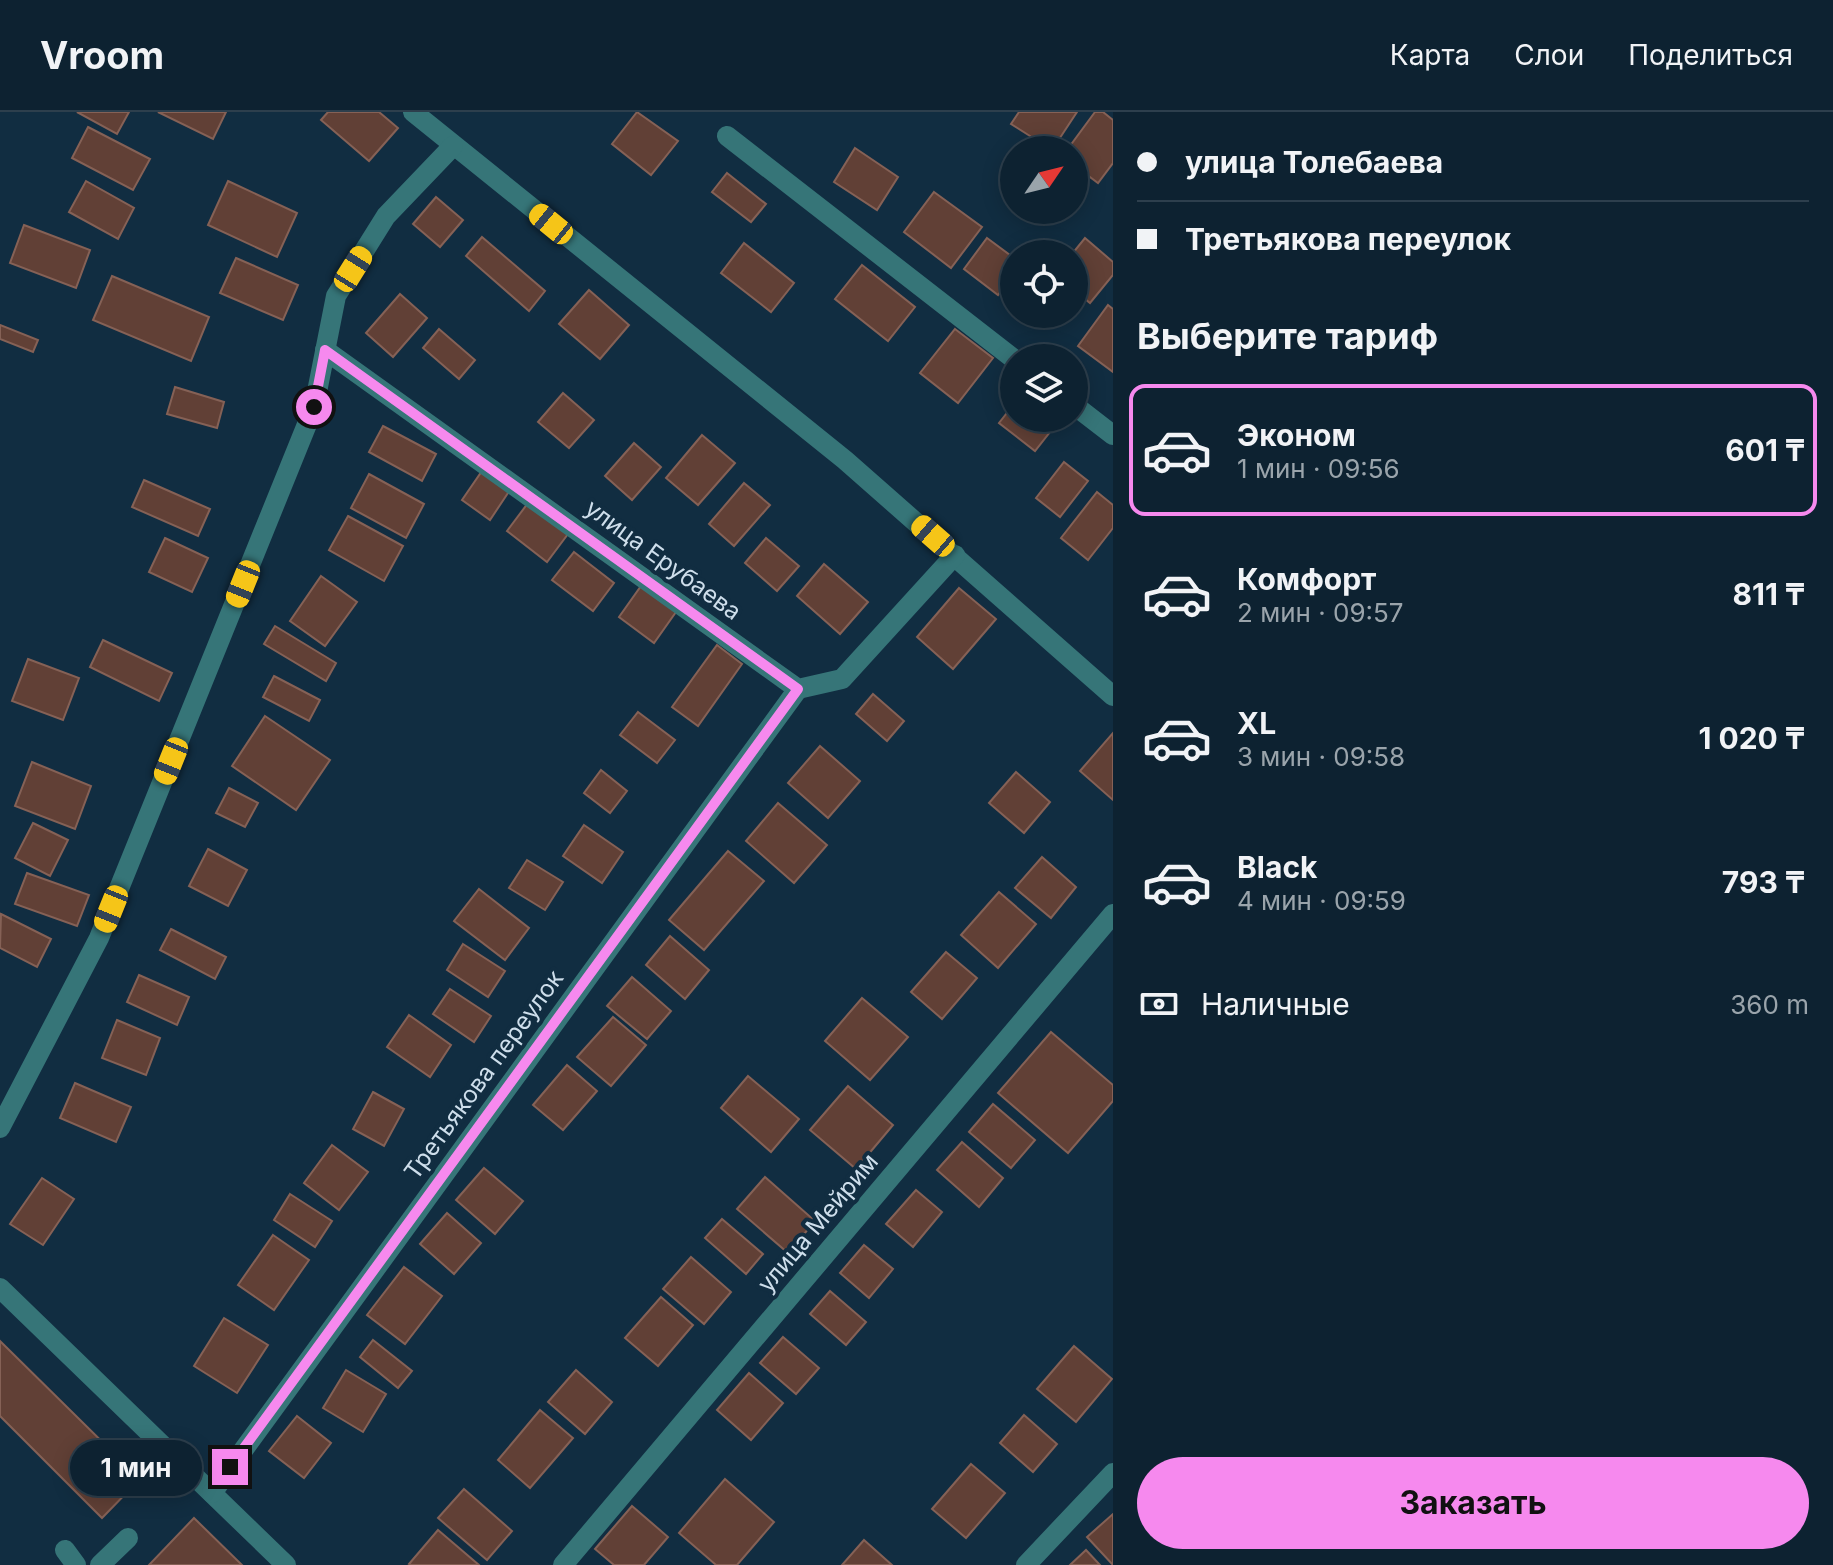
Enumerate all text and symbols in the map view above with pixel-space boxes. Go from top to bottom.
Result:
text: Vroom [40,32,164,78]
text: Карта [1390,38,1470,72]
text: Слои [1514,38,1584,72]
text: Поделиться [1628,38,1793,72]
north arrow [1000,136,1088,224]
map controls [1000,136,1088,432]
text: улица Толебаева [1185,144,1443,180]
car [525,200,577,248]
text: Третьякова переулок [1185,221,1511,257]
button: locate [1000,240,1088,328]
car [330,242,376,296]
text: Выберите тариф [1137,314,1438,358]
button: layers [1000,344,1088,432]
route start [296,389,332,425]
icon: car [1141,414,1213,486]
text: Эконом [1237,417,1356,453]
text: 601 ₸ [1725,432,1805,468]
text: 1 мин · 09:56 [1237,453,1400,484]
street label: улица Ерубаева [580,493,747,626]
car [907,511,959,561]
car [223,557,263,611]
icon: car [1141,558,1213,630]
text: Комфорт [1237,561,1376,597]
text: 811 ₸ [1732,576,1805,612]
text: 2 мин · 09:57 [1237,597,1404,628]
icon: car [1141,702,1213,774]
text: XL [1237,705,1276,741]
text: 1 020 ₸ [1698,720,1805,756]
car [151,734,191,788]
text: 3 мин · 09:58 [1237,741,1405,772]
icon: car [1141,846,1213,918]
text: Black [1237,849,1317,885]
text: 793 ₸ [1722,864,1805,900]
car [91,882,131,936]
text: 4 мин · 09:59 [1237,885,1406,916]
street label: Третьякова переулок [398,964,569,1185]
icon: cash [1137,982,1181,1026]
text: Наличные [1201,986,1350,1022]
text: 360 m [1730,989,1809,1020]
street label: улица Мейрим [751,1147,884,1298]
callout: 1 мин [70,1439,202,1495]
route end [212,1449,248,1485]
text: 1 мин [101,1452,171,1483]
button: Заказать [1137,1457,1809,1549]

